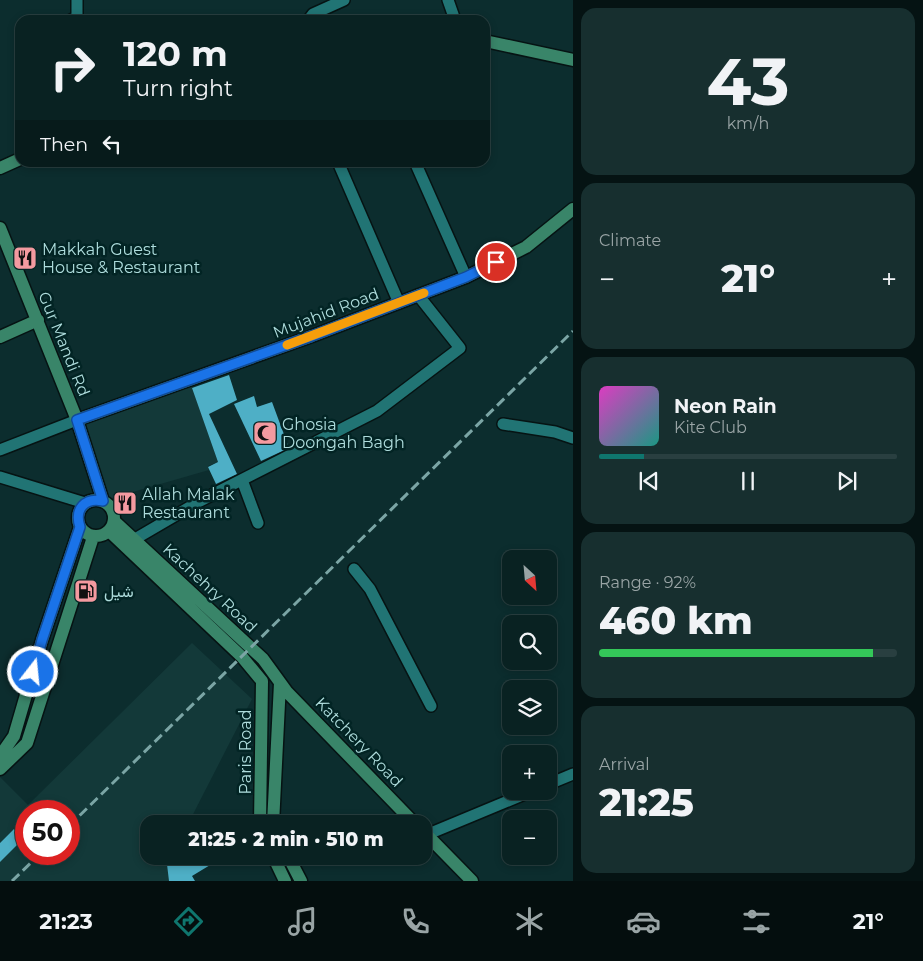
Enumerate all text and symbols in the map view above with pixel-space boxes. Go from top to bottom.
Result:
text: 120 m [123,32,228,75]
icon: right [40,35,105,100]
text: 43 [707,42,789,121]
text: Turn right [123,75,233,102]
text: km/h [727,114,769,133]
icon: left [98,130,126,158]
text: Then [40,133,88,156]
text: Climate [599,231,661,250]
place label: Makkah Guest House & Restaurant [42,240,201,277]
pin [475,241,517,283]
restaurant icon: Makkah Guest House & Restaurant [12,245,38,271]
icon: arrive [482,248,510,276]
text: 21° [721,255,775,302]
text: − [599,262,615,296]
text: + [881,262,897,296]
street label: Mujahid Road [270,284,382,342]
street label: Gur Mandi Rd [34,289,94,399]
text: Neon Rain [674,395,777,418]
place label: Ghosia Doongah Bagh [282,415,405,452]
text: Kite Club [674,418,747,437]
mosque icon: Ghosia Doongah Bagh [252,420,278,446]
icon: previous [635,467,663,495]
icon: pause [734,467,762,495]
icon: next [833,467,861,495]
place label: Allah Malak Restaurant [142,485,235,522]
restaurant icon: Allah Malak Restaurant [112,490,138,516]
street label: Kachehry Road [159,540,261,636]
north arrow [502,550,558,605]
map controls [502,550,557,865]
text: Range · 92% [599,573,696,592]
fuel station icon: شیل [73,578,99,604]
place label: شیل [104,582,134,602]
text: 460 km [599,597,753,644]
button: search [502,615,557,670]
position arrow [6,645,58,697]
button: layers [502,680,557,735]
street label: Katchery Road [311,693,407,791]
street label: Paris Road [236,709,255,795]
button: + [502,745,557,800]
text: Arrival [599,755,649,774]
text: 21:25 [599,779,694,826]
speed limit sign: 50 [15,800,80,865]
button: − [502,810,557,865]
text: 21:25 · 2 min · 510 m [188,828,384,851]
icon: directions [171,904,206,939]
icon: music [285,904,320,939]
icon: phone [398,904,433,939]
icon: climate [512,904,547,939]
icon: car [626,904,661,939]
icon: filters [739,904,774,939]
text: 21:23 [39,908,93,935]
text: 21° [853,908,884,935]

